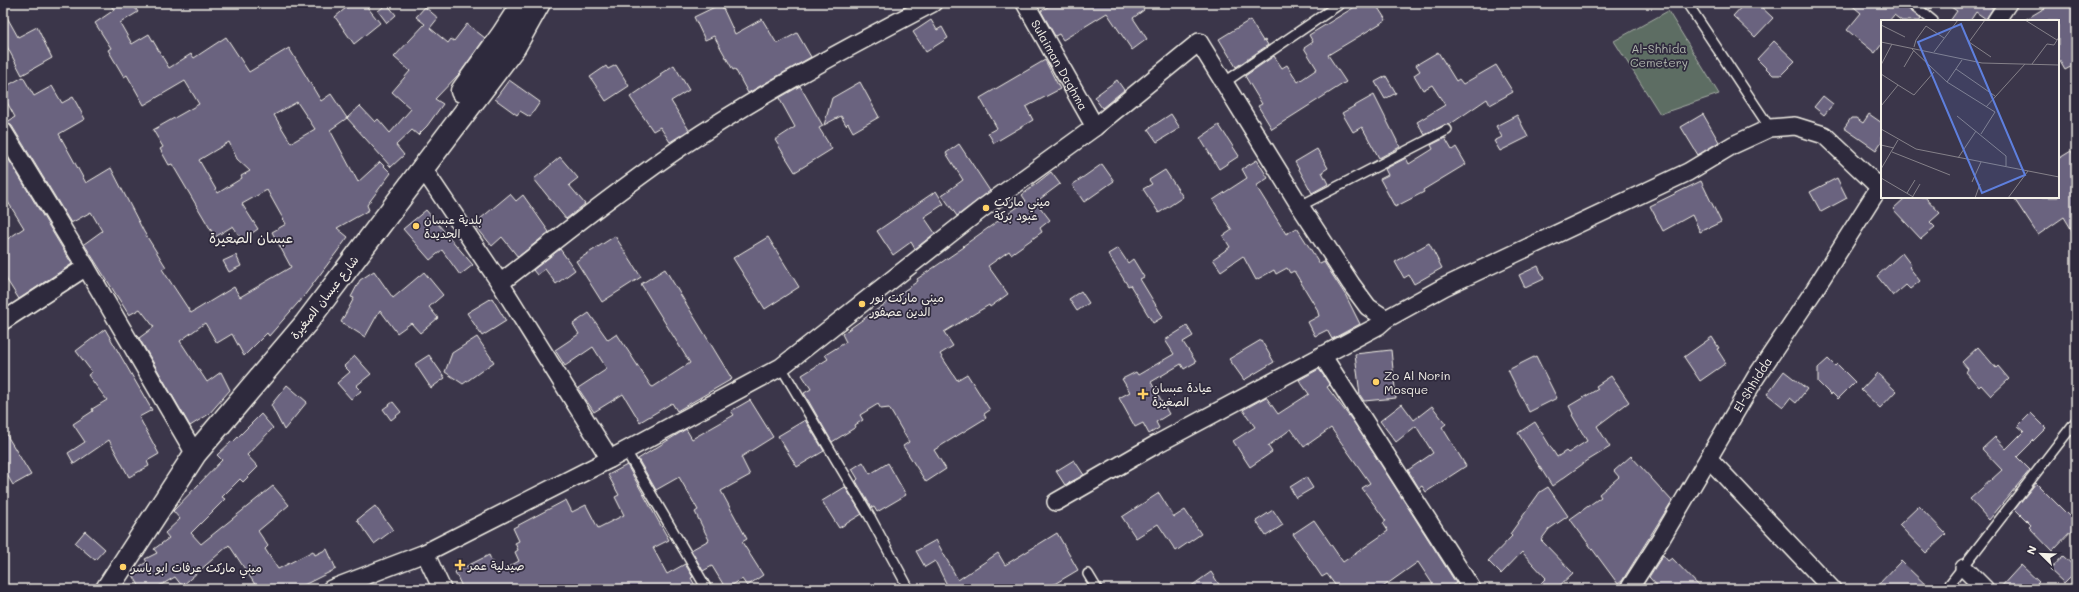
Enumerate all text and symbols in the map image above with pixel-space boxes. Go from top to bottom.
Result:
street label: Sulaiman Daghma [1028,17,1092,113]
inset map [1881,20,2059,198]
park label: Al-Shhida Cemetery [1630,40,1688,70]
place label: ميني ماركت عبود بركة [994,193,1050,224]
marker: ميني ماركت عبود بركة [981,203,991,213]
place label: بلدية عبسان الجديدة [424,211,482,242]
marker: بلدية عبسان الجديدة [411,221,421,231]
district label: عبسان الصغيرة [209,228,293,247]
street label: شارع عبسان الصغيرة [286,252,363,343]
place label: ميني ماركت نور الدين عصفور [869,289,944,319]
marker: ميني ماركت نور الدين عصفور [857,299,867,309]
street label: El-Shhidda [1729,354,1775,415]
place label: Zo Al Norin Mosque [1384,367,1451,397]
marker: Zo Al Norin Mosque [1371,377,1381,387]
place label: عيادة عبسان الصغيرة [1152,379,1212,409]
marker: عيادة عبسان الصغيرة [1137,388,1149,400]
north arrow [2021,534,2061,574]
text: N [2023,543,2040,557]
place label: صيدلية عمر [467,557,524,573]
place label: ميني ماركت عرفات ابو ياسر [130,559,262,579]
marker: صيدلية عمر [455,560,465,570]
marker: ميني ماركت عرفات ابو ياسر [118,562,128,572]

